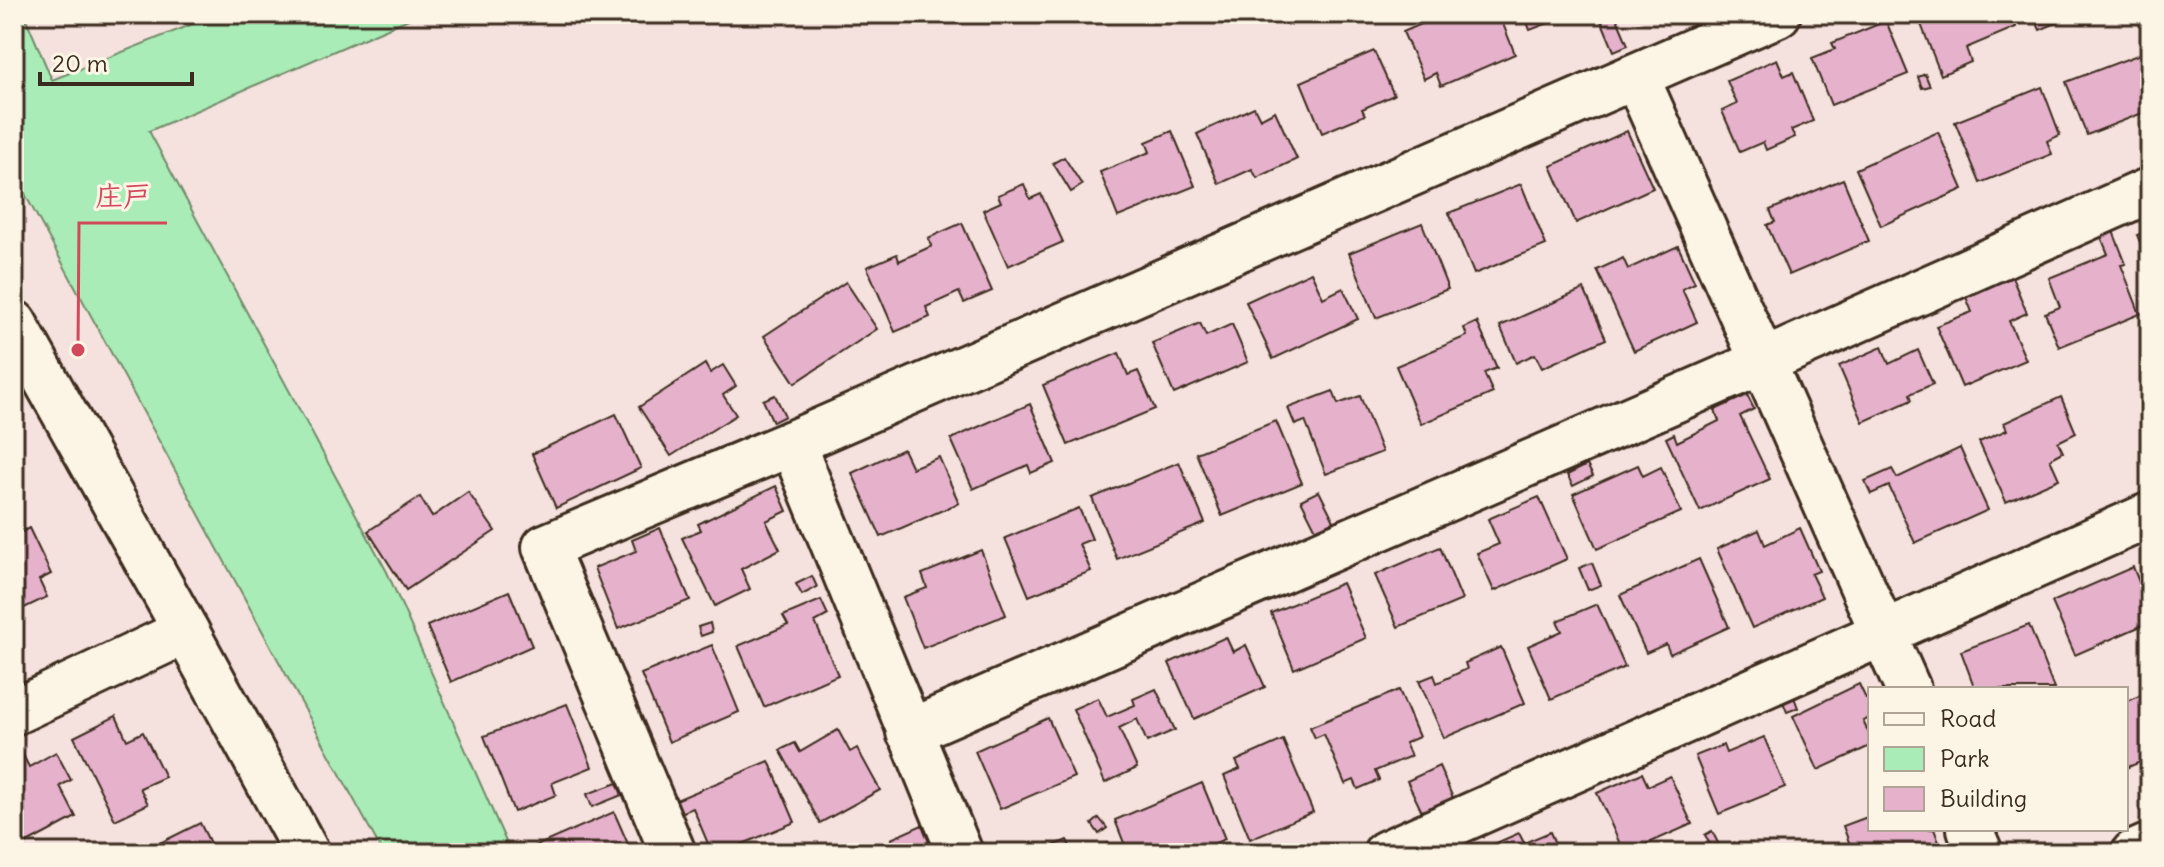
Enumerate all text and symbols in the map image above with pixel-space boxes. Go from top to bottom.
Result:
scale bar [40,36,192,86]
text: 20 m [52,48,108,78]
callout: 庄戸 [79,171,167,223]
text: 庄戸 [95,178,151,214]
legend [1868,687,2128,831]
text: Road [1940,703,1996,733]
text: Park [1940,743,1990,773]
text: Building [1940,783,2027,813]

